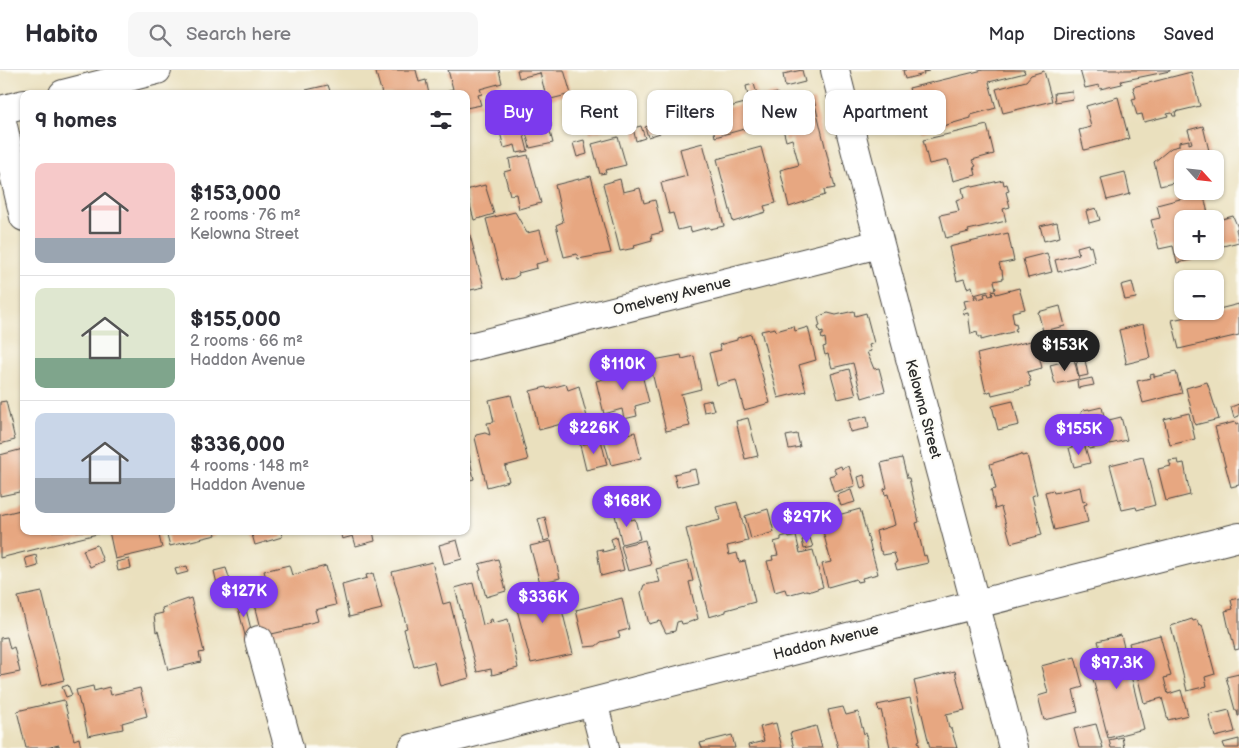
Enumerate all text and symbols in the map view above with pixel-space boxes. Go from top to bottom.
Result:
search box [128,12,478,57]
text: Habito [25,20,98,49]
icon: search [146,21,174,49]
text: Search here [186,23,291,46]
text: Map [989,24,1025,45]
text: Directions [1053,24,1135,45]
text: Saved [1163,24,1214,45]
chip: Buy [485,90,552,135]
chip: Rent [562,90,637,135]
chip: Filters [647,90,733,135]
chip: New [743,90,815,135]
chip: Apartment [825,90,946,135]
icon: filters [427,106,455,134]
text: 9 homes [35,108,117,133]
north arrow [1174,150,1224,200]
map controls [1174,150,1224,320]
text: $153,000 [190,181,281,206]
icon: home [75,183,135,243]
text: 2 rooms · 76 m² [190,206,301,225]
button: + [1174,210,1224,260]
text: Kelowna Street [190,225,299,244]
button: − [1174,270,1224,320]
street label: Omelveny Avenue [611,272,733,320]
text: $155,000 [190,307,281,332]
icon: home [75,308,135,368]
pin: $153K [1030,330,1100,372]
text: 2 rooms · 66 m² [190,332,303,351]
text: $153K [1042,336,1088,355]
pin: $110K [588,348,658,391]
text: Haddon Avenue [190,351,305,370]
text: $110K [601,355,645,374]
street label: Kelowna Street [901,357,945,461]
pin: $226K [559,412,629,455]
pin: $155K [1044,414,1114,456]
text: $226K [569,419,619,438]
text: $155K [1056,420,1102,439]
text: $336,000 [190,432,285,457]
icon: home [75,433,135,493]
text: 4 rooms · 148 m² [190,457,309,476]
text: Haddon Avenue [190,476,305,495]
pin: $168K [592,486,662,528]
text: $168K [603,492,651,511]
pin: $297K [772,502,842,544]
text: $297K [782,508,832,527]
pin: $127K [209,576,279,618]
text: $127K [221,582,267,601]
pin: $336K [508,582,578,624]
text: $336K [518,588,568,607]
street label: Haddon Avenue [771,620,881,664]
pin: $97.3K [1076,648,1158,690]
text: $97.3K [1091,654,1143,673]

